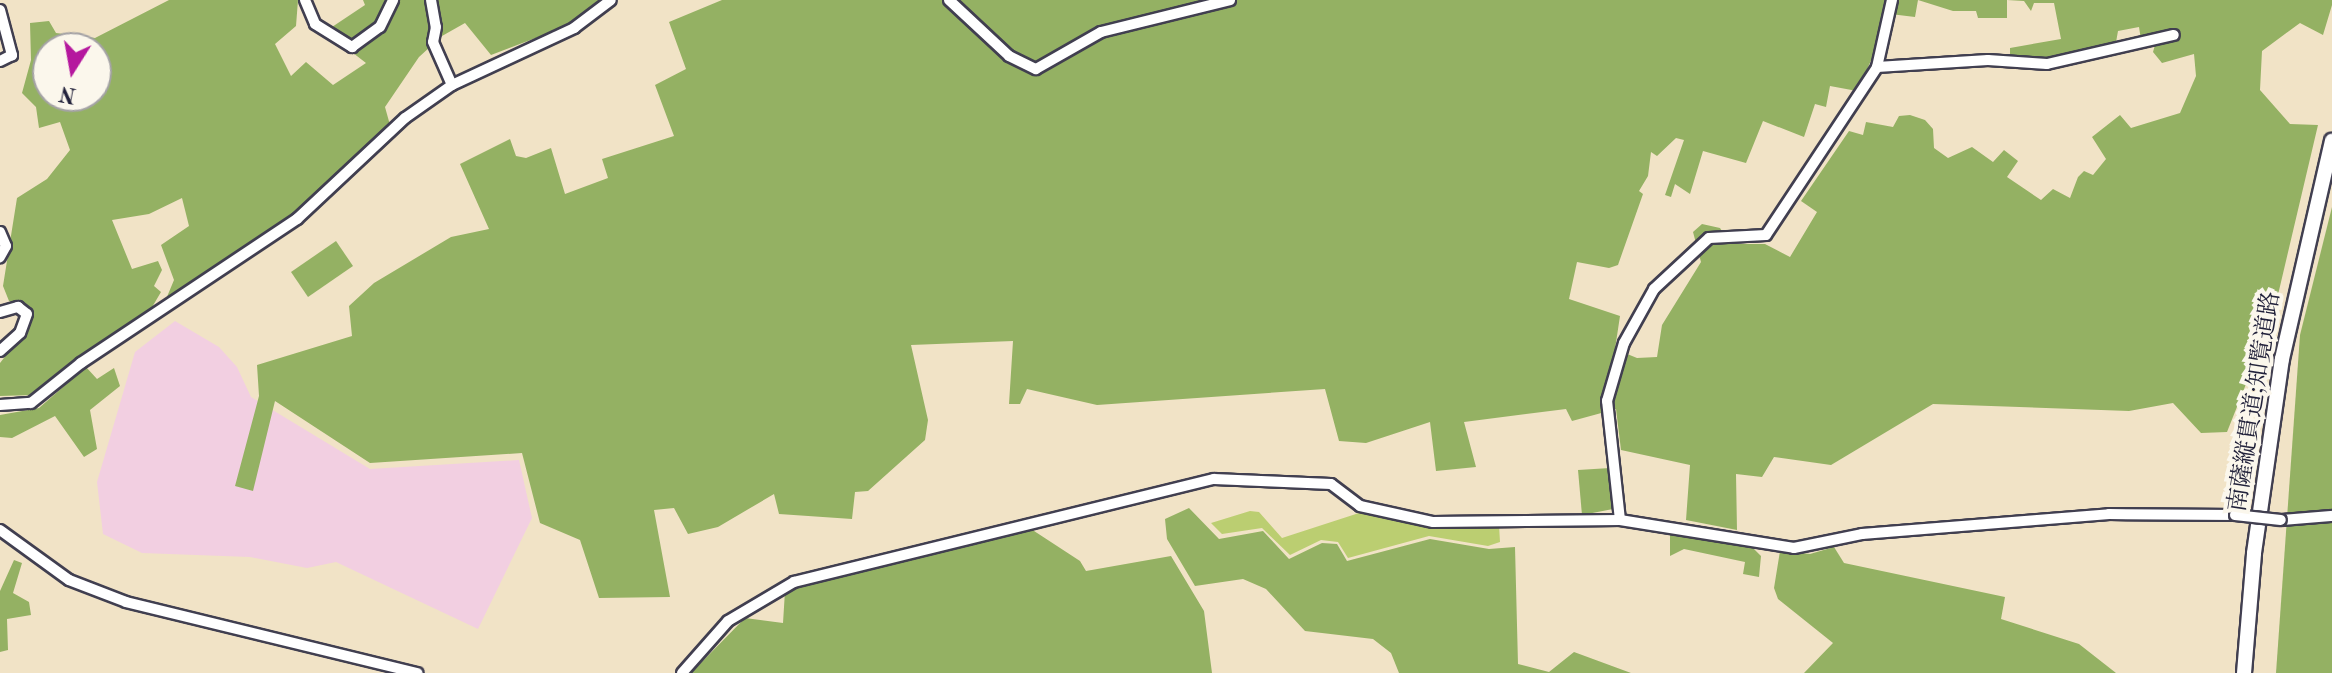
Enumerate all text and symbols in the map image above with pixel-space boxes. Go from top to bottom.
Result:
north arrow [32,32,112,112]
text: N [57,81,78,106]
street label: 南薩縦貫道;知覧道路 [2224,290,2288,514]

